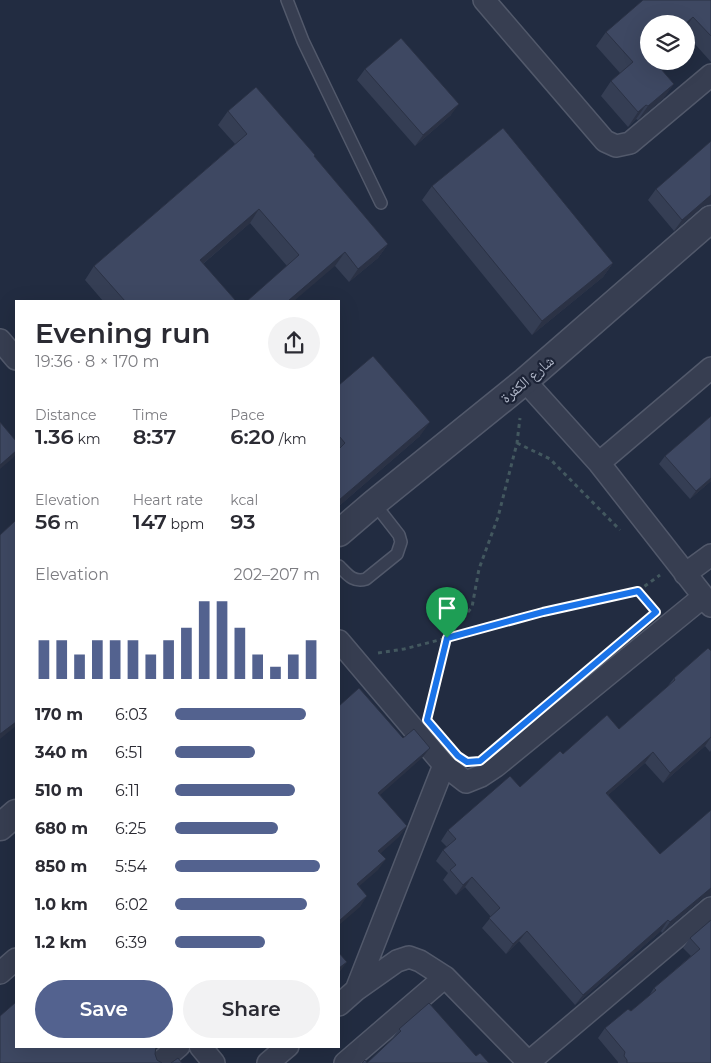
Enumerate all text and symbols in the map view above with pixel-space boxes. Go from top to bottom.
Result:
map controls [640,15,695,70]
button: layers [640,15,695,70]
text: Evening run [35,316,210,350]
button: share [268,317,320,369]
street label: شارع الكفرة [496,351,558,408]
text: 19:36 · 8 × 170 m [35,352,160,371]
text: Distance [35,406,97,424]
text: Time [133,406,168,424]
text: Pace [230,406,265,424]
text: 1.36 [35,424,74,449]
text: 8:37 [133,424,176,449]
text: 6:20 [230,424,275,449]
text: km [74,430,101,448]
text: /km [275,430,307,448]
text: Elevation [35,491,100,509]
text: Heart rate [133,491,203,509]
text: kcal [230,491,258,509]
text: 56 [35,509,60,534]
text: 147 [133,509,167,534]
text: 93 [230,509,256,534]
text: m [60,515,79,533]
text: bpm [167,515,204,533]
text: Elevation [35,565,109,584]
text: 202–207 m [233,565,320,584]
pin [426,587,468,638]
icon: arrive [433,594,461,622]
text: 170 m [35,705,83,724]
text: 6:03 [115,705,148,724]
text: 340 m [35,743,88,762]
text: 6:51 [115,743,143,762]
text: 510 m [35,781,83,800]
text: 6:11 [115,781,140,800]
text: 680 m [35,819,88,838]
text: 6:25 [115,819,146,838]
text: 850 m [35,857,87,876]
text: 5:54 [115,857,147,876]
text: 1.0 km [35,895,88,914]
text: 6:02 [115,895,148,914]
text: 1.2 km [35,933,87,952]
text: 6:39 [115,933,147,952]
button: Save [35,980,173,1038]
button: Share [183,980,320,1038]

